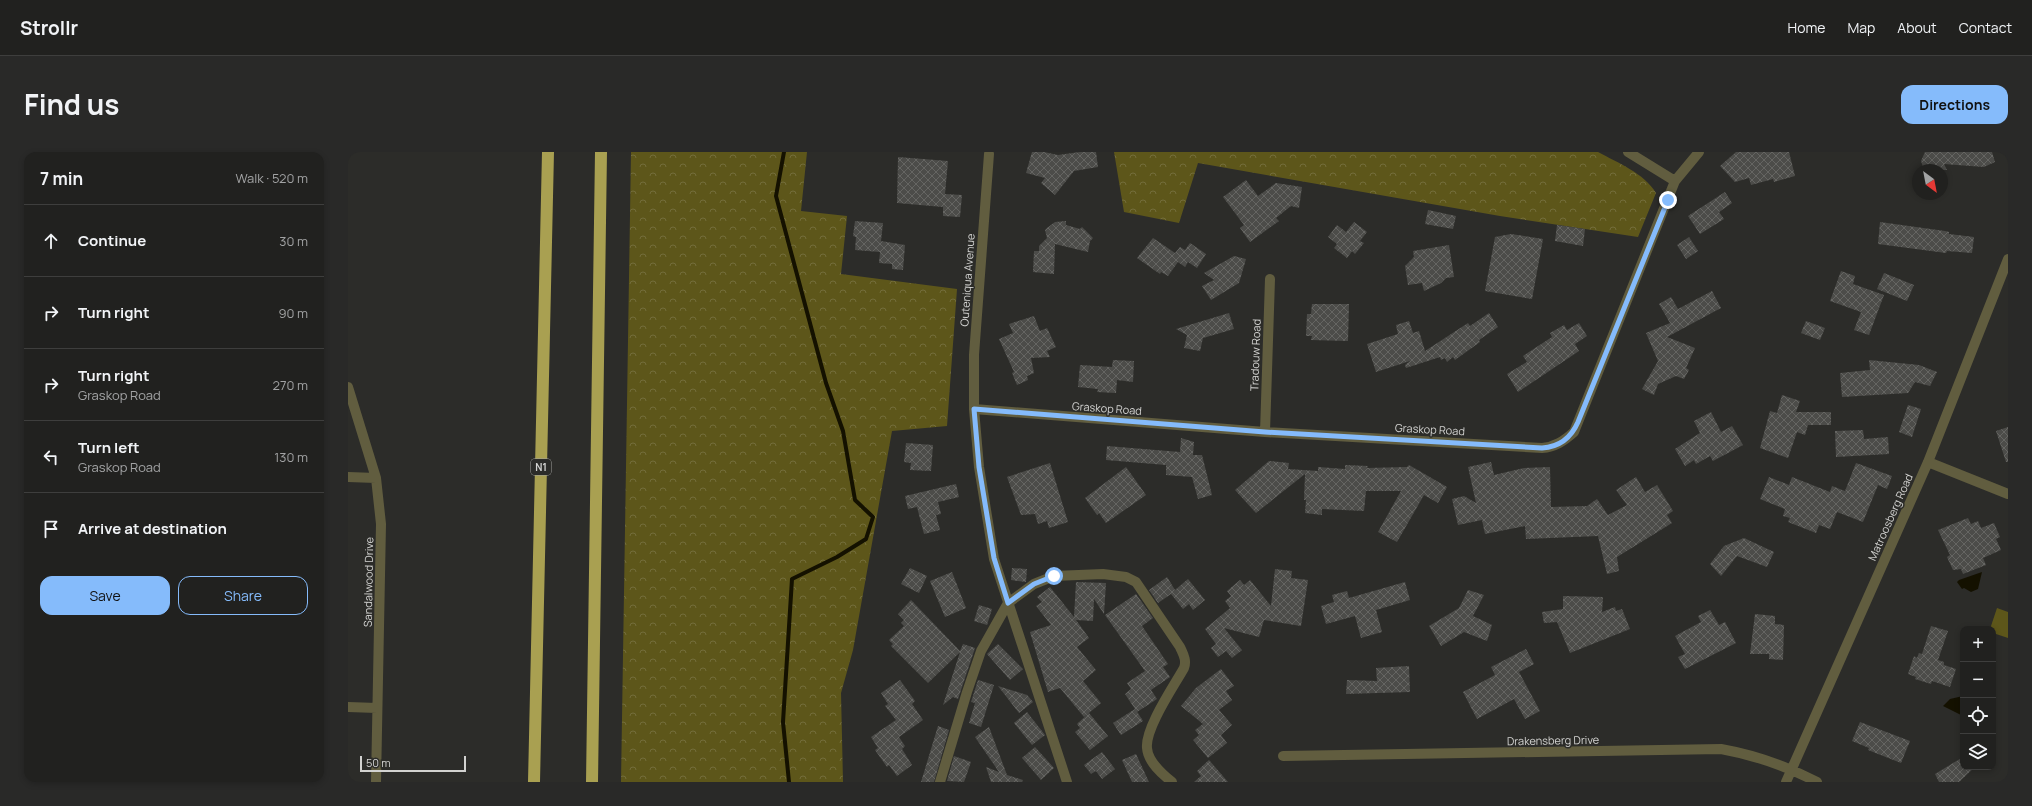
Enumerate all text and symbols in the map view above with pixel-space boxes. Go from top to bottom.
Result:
text: Strollr [20,15,78,41]
text: Home [1788,18,1825,37]
text: Map [1847,18,1875,37]
text: About [1897,18,1937,37]
text: Contact [1959,18,2012,37]
text: Find us [24,85,119,123]
button: Directions [1901,85,2008,124]
north arrow [1912,164,1948,200]
text: 7 min [40,167,83,190]
text: Walk · 520 m [235,169,308,187]
route end [1659,191,1677,209]
icon: ahead [40,230,62,252]
text: Continue [78,230,146,251]
text: 30 m [279,232,308,250]
street label: Outeniqua Avenue [956,232,978,327]
icon: right [40,302,62,324]
text: Turn right [78,302,149,323]
text: 90 m [278,304,308,322]
street label: Tradouw Road [1246,319,1264,391]
text: Turn right [78,365,149,386]
icon: right [40,374,62,396]
text: 270 m [273,376,308,394]
text: Graskop Road [78,386,161,404]
street label: Graskop Road [1072,398,1142,418]
street label: Graskop Road [1395,420,1465,438]
text: Turn left [78,437,140,458]
icon: left [40,446,62,468]
text: 130 m [274,448,308,466]
text: Graskop Road [78,458,161,476]
road number: N1 [531,459,551,475]
street label: Matroosberg Road [1864,471,1916,563]
icon: arrive [40,518,62,540]
text: Arrive at destination [78,518,227,539]
street label: Sandalwood Drive [360,536,376,627]
route start [1045,567,1063,585]
button: Save [40,576,170,615]
button: Share [178,576,308,615]
map controls [1960,626,1996,770]
button: + [1960,626,1996,662]
button: − [1960,662,1996,698]
button: locate [1960,698,1996,734]
street label: Drakensberg Drive [1507,732,1600,748]
button: layers [1960,734,1996,770]
scale bar [360,754,466,773]
text: 50 m [366,755,391,770]

